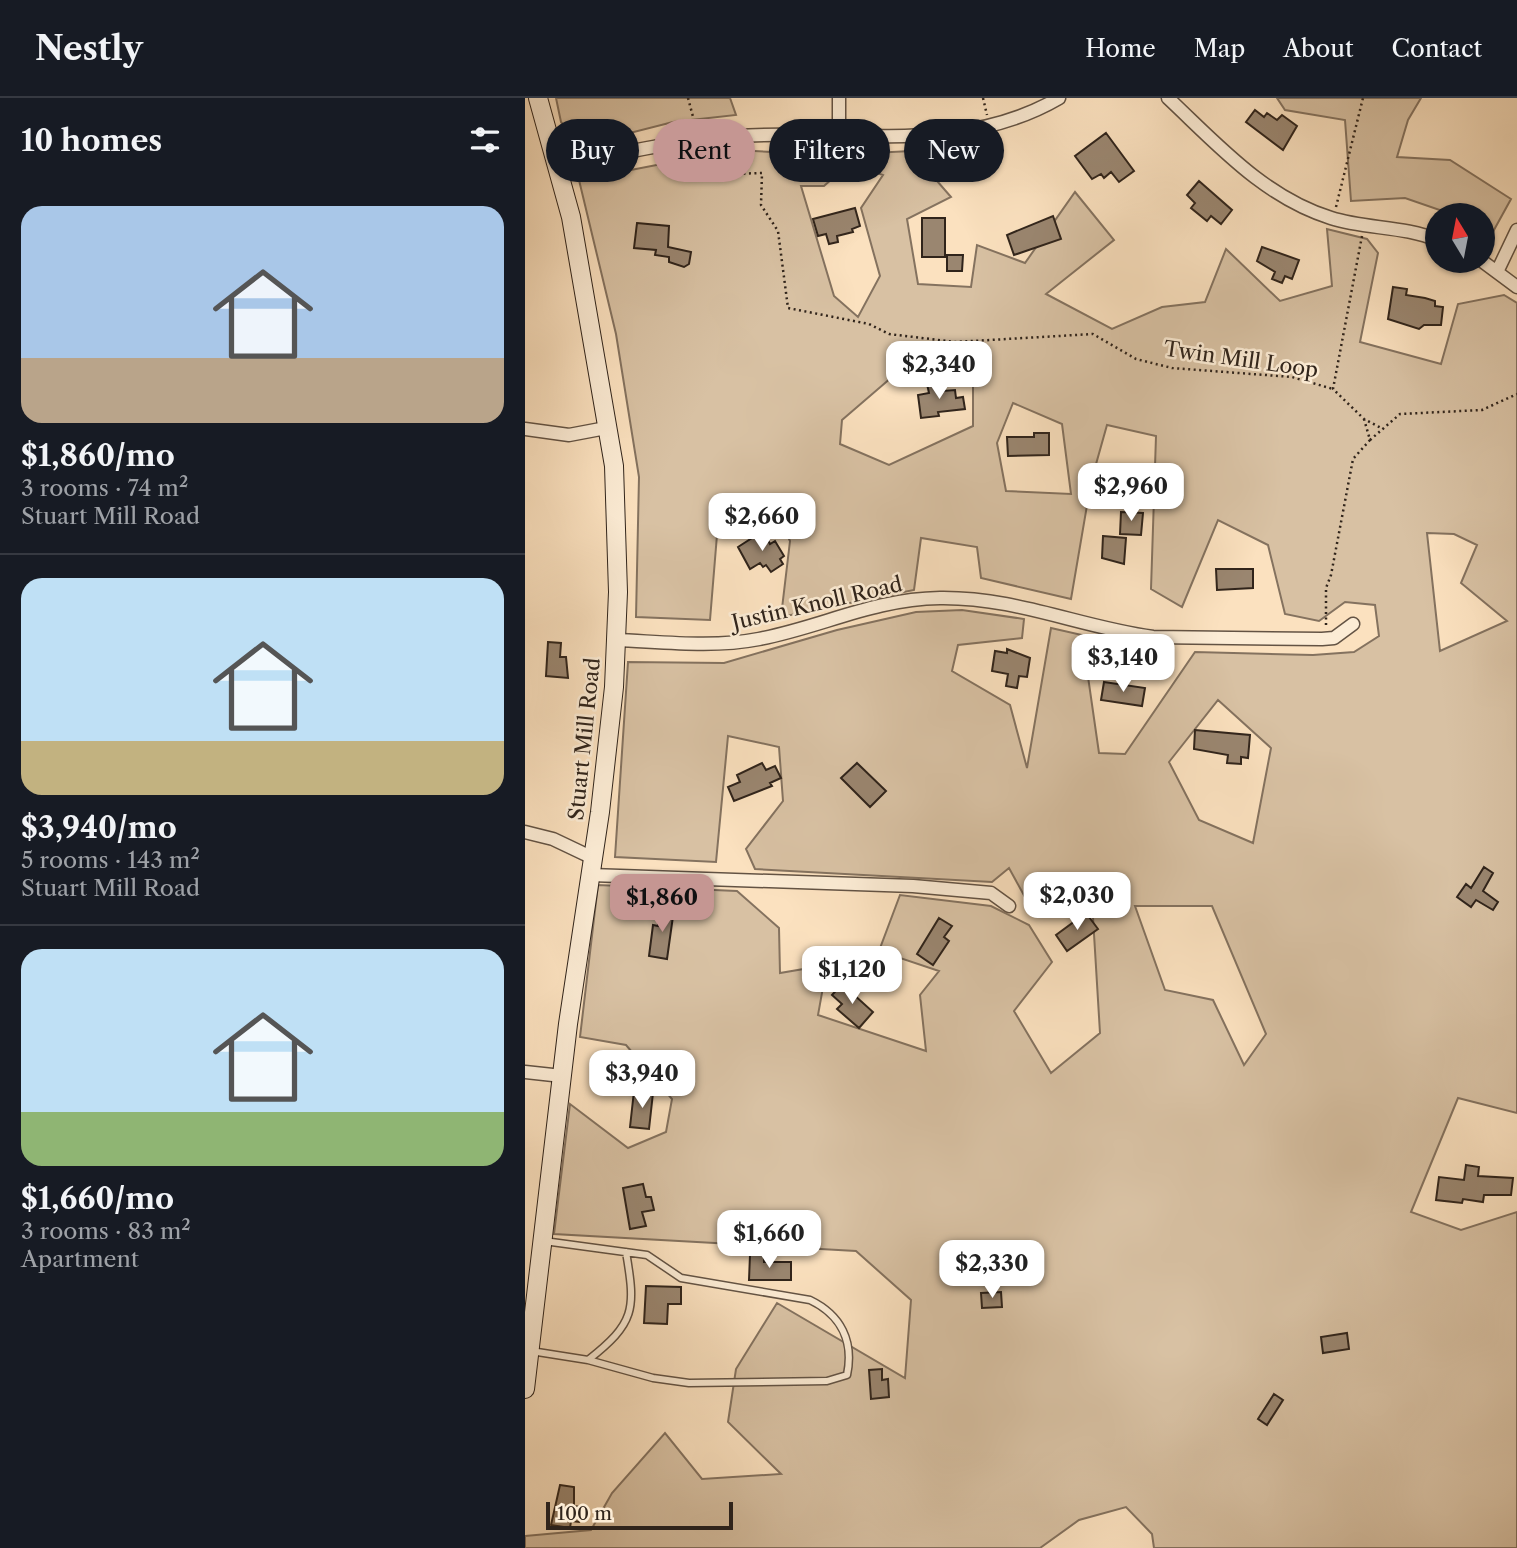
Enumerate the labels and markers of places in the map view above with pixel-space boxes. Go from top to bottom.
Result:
pin: $2,340 [882,342,996,401]
pin: $2,960 [1074,464,1188,523]
pin: $2,660 [705,494,819,553]
pin: $3,140 [1066,634,1180,694]
pin: $2,030 [1020,872,1134,932]
pin: $1,860 [605,874,719,934]
pin: $1,120 [795,946,909,1006]
pin: $3,940 [585,1051,699,1110]
pin: $1,660 [712,1210,826,1270]
pin: $2,330 [935,1240,1049,1300]

